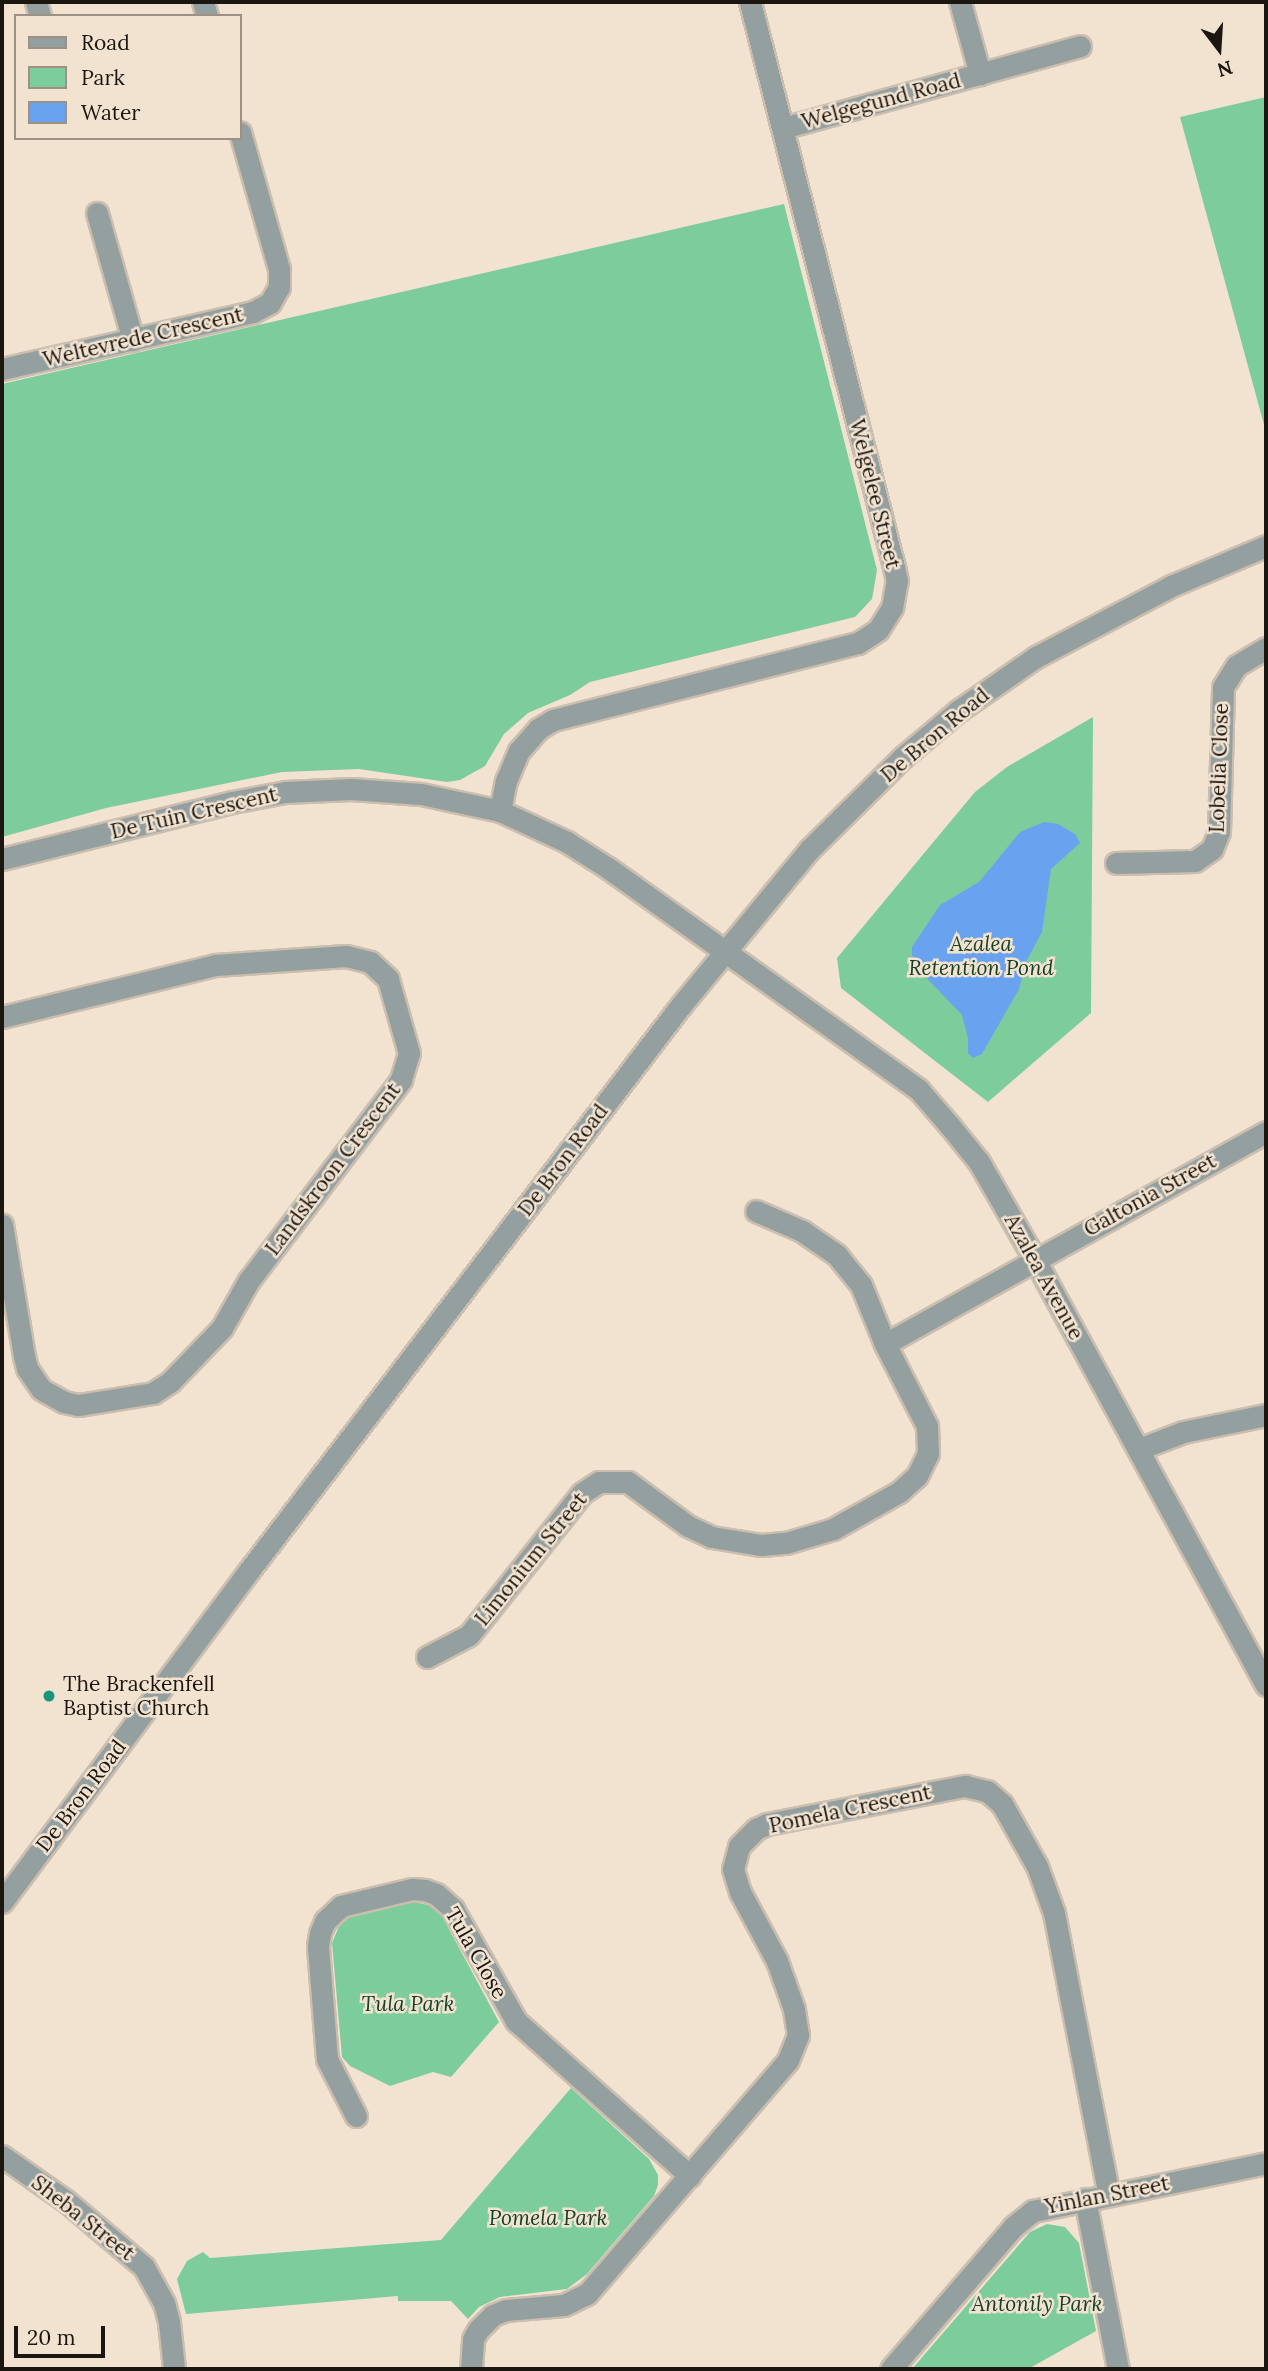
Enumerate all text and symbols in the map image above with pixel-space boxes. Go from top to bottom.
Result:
legend [14,14,242,140]
north arrow [1184,14,1254,84]
text: Road [81,29,130,56]
text: N [1215,55,1236,83]
text: Park [81,64,125,91]
street label: Welgegund Road [799,68,963,134]
text: Water [81,99,140,126]
street label: Weltevrede Crescent [40,302,246,372]
street label: Welgelee Street [844,416,906,572]
street label: De Bron Road [876,682,994,788]
street label: Lobelia Close [1204,703,1234,833]
street label: De Tuin Crescent [108,782,280,844]
park label: Azalea Retention Pond [908,931,1054,981]
street label: Landskroon Crescent [260,1078,406,1260]
street label: De Bron Road [513,1099,613,1221]
street label: Galtonia Street [1079,1148,1221,1242]
street label: Azalea Avenue [999,1210,1089,1344]
street label: Limonium Street [470,1487,592,1631]
place label: The Brackenfell Baptist Church [63,1671,215,1721]
marker: The Brackenfell Baptist Church [41,1688,57,1704]
street label: De Bron Road [31,1735,131,1857]
street label: Pomela Crescent [767,1780,933,1838]
street label: Tula Close [440,1903,512,2003]
park label: Tula Park [362,1991,454,2017]
street label: Sheba Street [26,2170,140,2266]
street label: Yinlan Street [1043,2171,1171,2219]
park label: Pomela Park [489,2205,607,2231]
park label: Antonily Park [972,2291,1102,2317]
scale bar [18,2312,108,2356]
text: 20 m [27,2324,76,2351]

